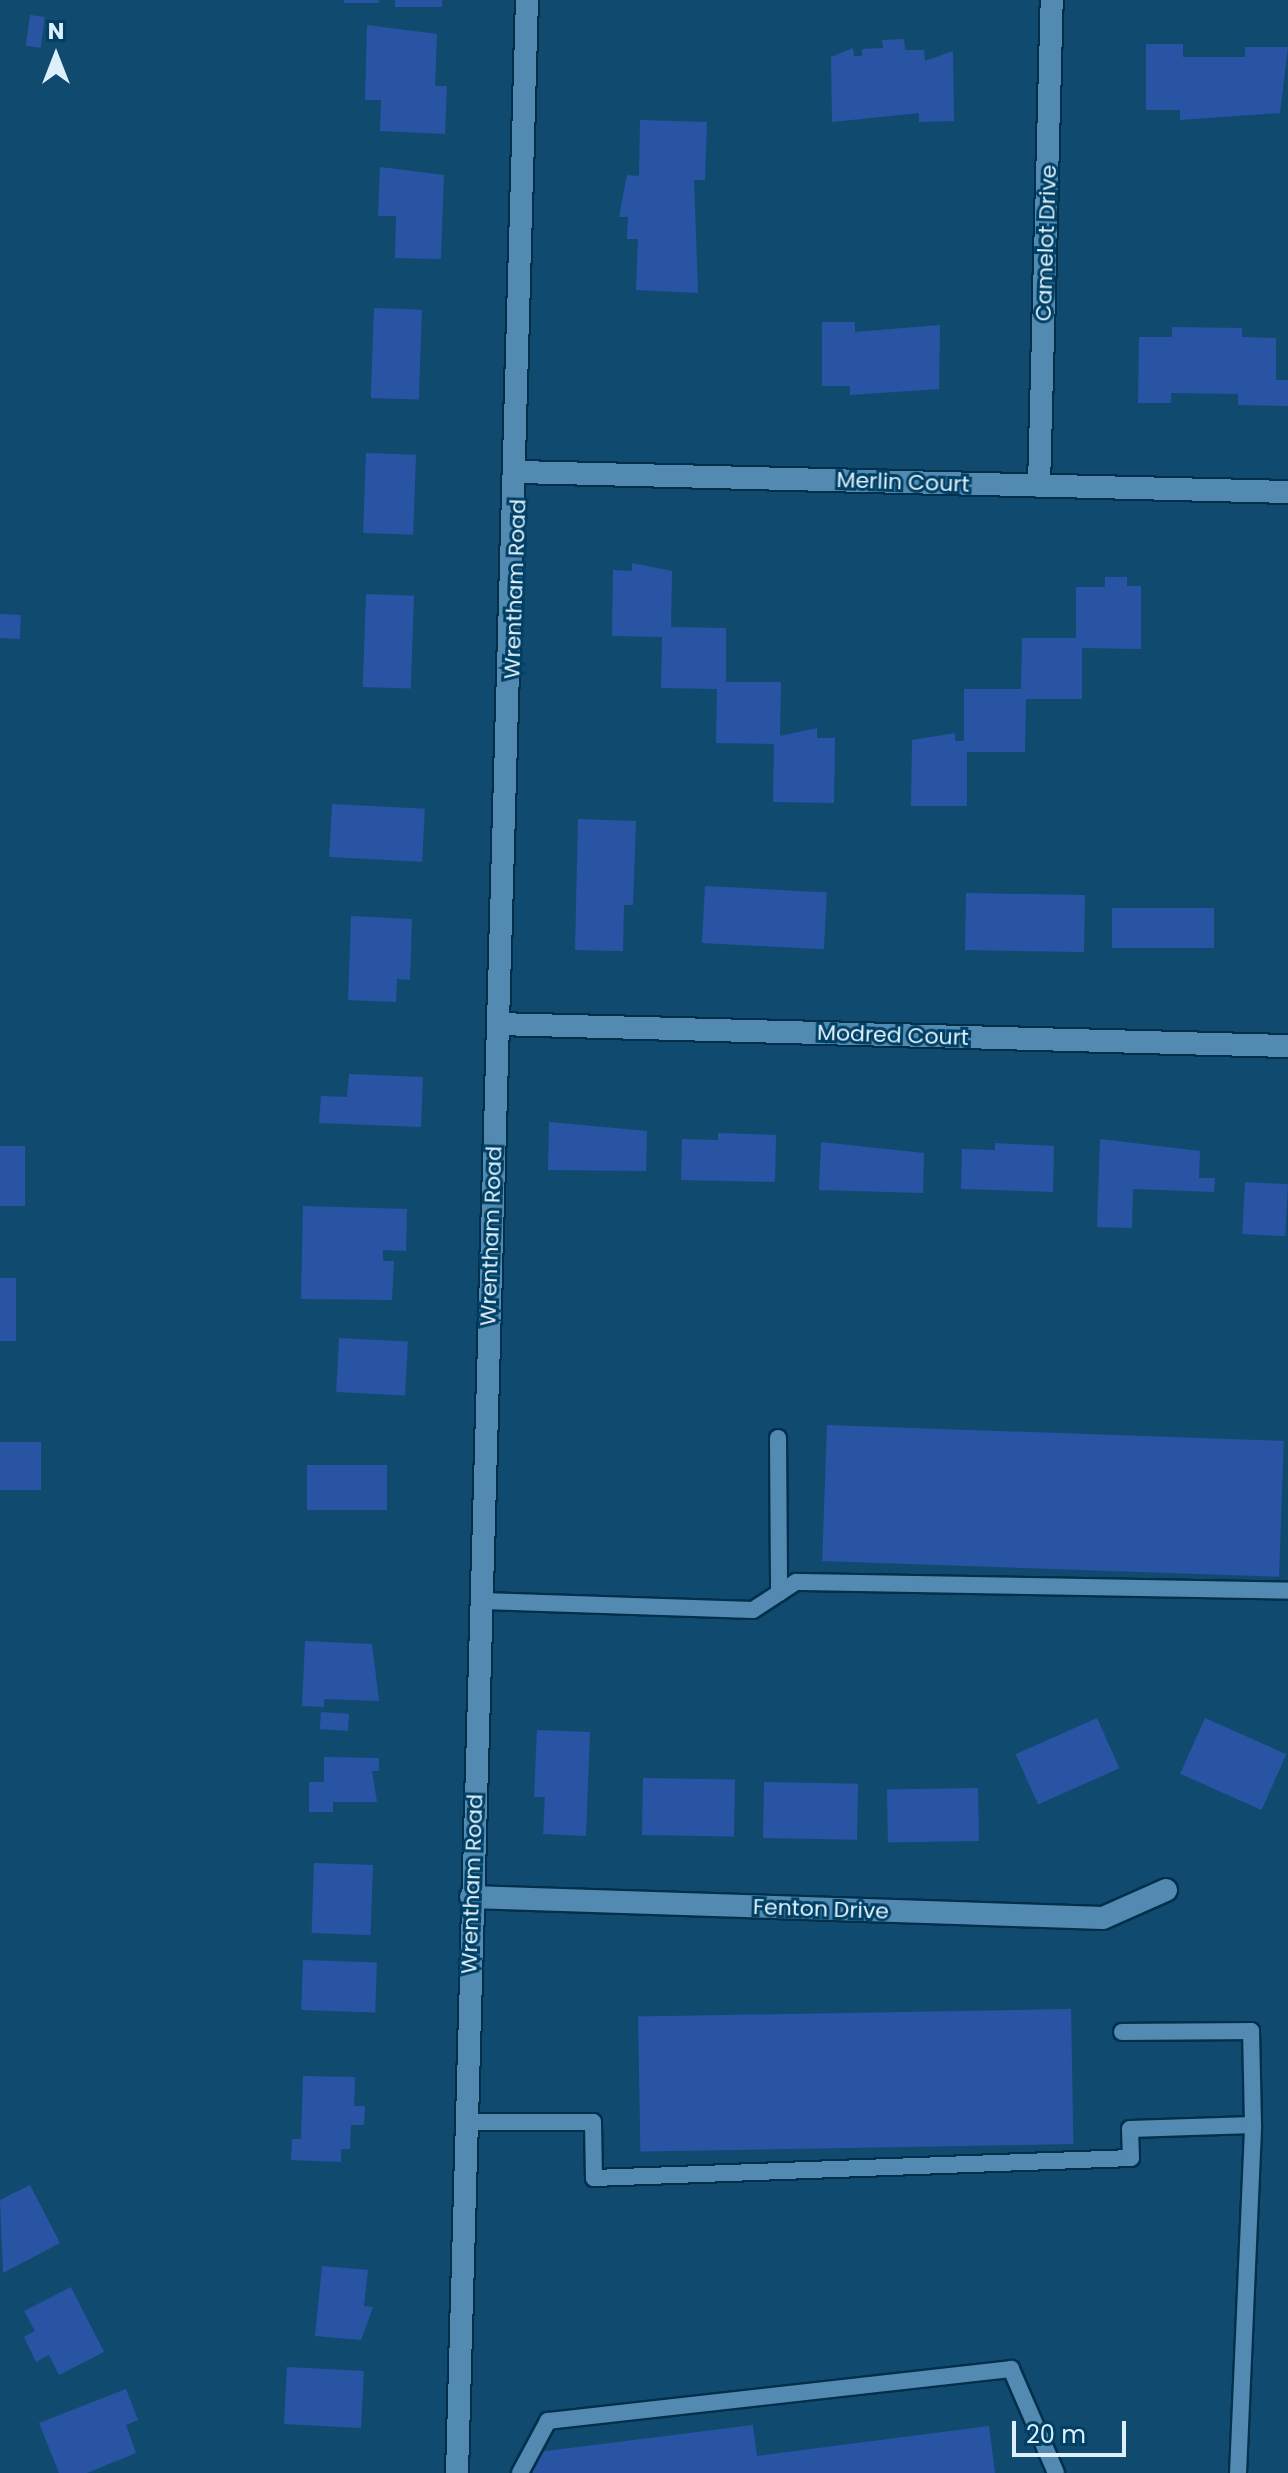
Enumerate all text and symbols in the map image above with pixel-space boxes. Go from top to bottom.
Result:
north arrow [16,16,96,96]
text: N [48,16,64,47]
street label: Camelot Drive [1030,164,1062,322]
street label: Merlin Court [836,466,970,498]
street label: Wrentham Road [499,499,531,679]
street label: Modred Court [817,1019,969,1051]
street label: Wrentham Road [475,1146,507,1326]
street label: Wrentham Road [456,1794,488,1974]
street label: Fenton Drive [753,1893,889,1925]
scale bar [1016,2405,1130,2455]
text: 20 m [1026,2418,1086,2451]

